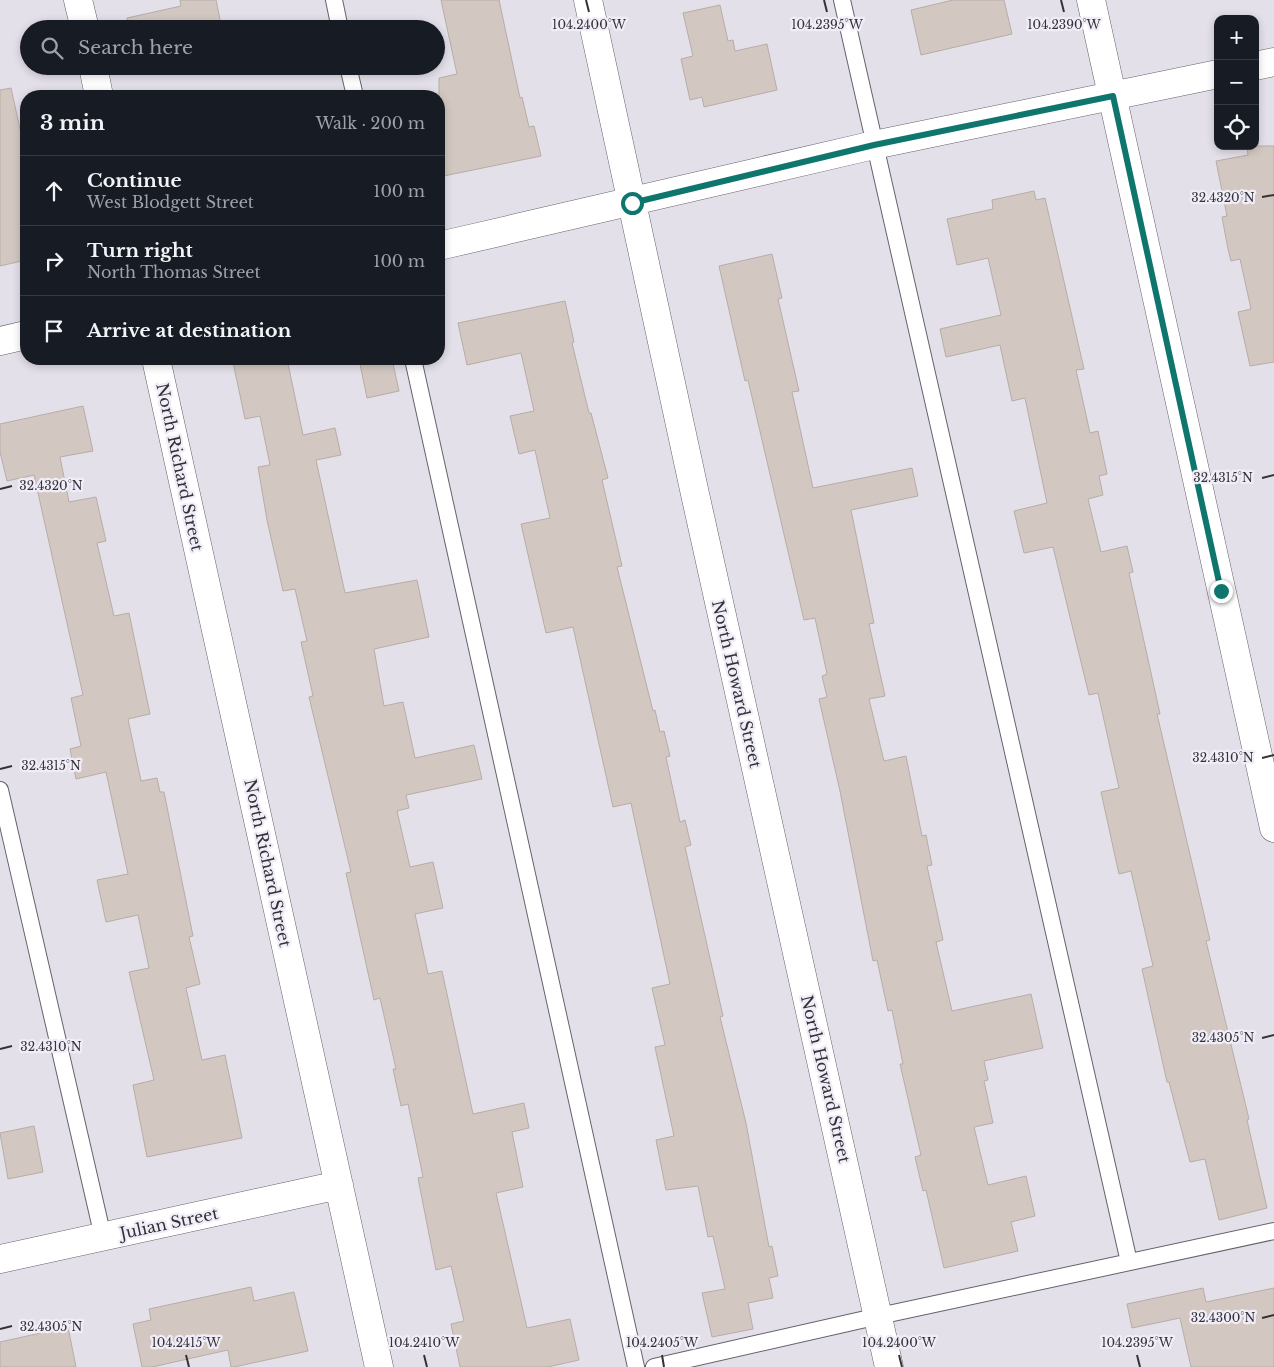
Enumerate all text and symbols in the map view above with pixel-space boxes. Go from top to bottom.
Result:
map controls [1214,15,1259,150]
button: + [1214,15,1259,60]
text: 104.2400°W [552,17,627,32]
text: 104.2395°W [791,17,864,32]
text: 104.2390°W [1027,17,1102,32]
search box [20,20,445,75]
icon: search [38,34,66,62]
text: Search here [78,36,193,59]
button: − [1214,60,1259,105]
button: locate [1214,105,1259,150]
text: 3 min [40,110,105,136]
text: Walk · 200 m [316,113,425,133]
text: Continue [87,169,182,192]
icon: ahead [40,177,68,205]
text: 100 m [373,181,425,201]
text: 32.4320°N [1191,190,1255,205]
text: West Blodgett Street [87,192,254,212]
route start [621,192,644,215]
text: Turn right [87,239,193,262]
icon: right [40,247,68,275]
text: 100 m [373,251,425,271]
text: North Thomas Street [87,262,261,282]
icon: arrive [40,317,68,345]
text: Arrive at destination [87,319,291,342]
street label: North Richard Street [152,381,208,553]
text: 32.4315°N [1193,470,1253,485]
text: 32.4320°N [19,478,83,493]
route end [1210,580,1233,603]
street label: North Howard Street [708,598,766,770]
text: 32.4310°N [1192,750,1254,765]
text: 32.4315°N [21,758,81,773]
street label: North Richard Street [240,777,296,949]
street label: North Howard Street [797,993,855,1165]
text: 32.4305°N [1192,1030,1255,1045]
text: 32.4310°N [20,1039,82,1054]
street label: Julian Street [116,1203,220,1244]
text: 32.4300°N [1191,1310,1255,1325]
text: 32.4305°N [20,1319,83,1334]
text: 104.2415°W [152,1335,221,1350]
text: 104.2410°W [389,1335,460,1350]
text: 104.2405°W [626,1335,699,1350]
text: 104.2400°W [862,1335,937,1350]
text: 104.2395°W [1101,1335,1174,1350]

